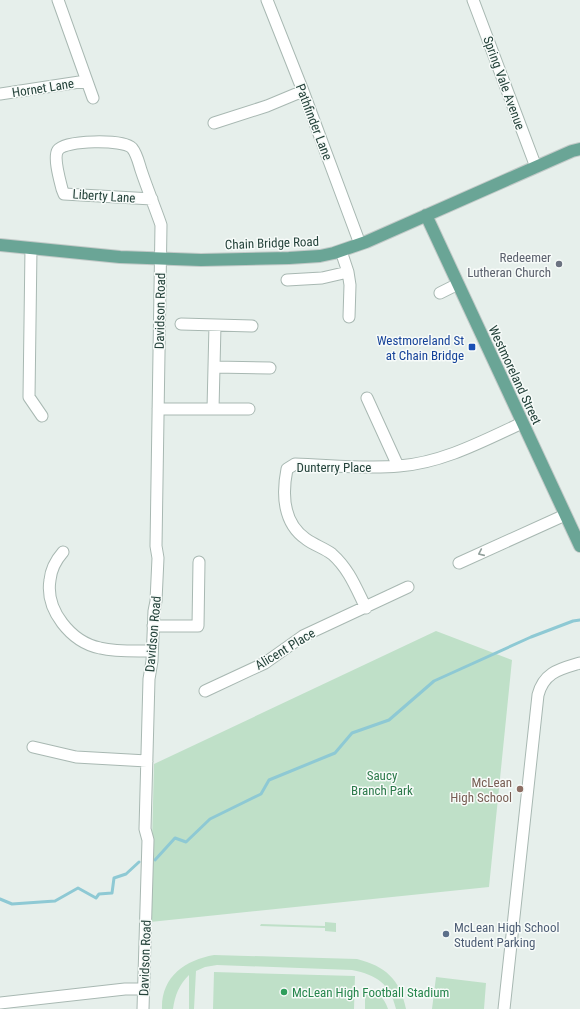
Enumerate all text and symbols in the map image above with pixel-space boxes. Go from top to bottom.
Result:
street label: Spring Vale Avenue [480,34,528,132]
street label: Hornet Lane [11,76,75,100]
street label: Pathfinder Lane [293,82,335,162]
street label: Liberty Lane [72,186,136,206]
street label: Chain Bridge Road [225,234,319,252]
place label: Redeemer Lutheran Church [467,250,551,280]
marker: Redeemer Lutheran Church [554,259,564,269]
street label: Davidson Road [152,273,168,349]
street label: Westmoreland Street [486,323,545,427]
place label: Westmoreland St at Chain Bridge [377,333,464,363]
marker: Westmoreland St at Chain Bridge [467,342,477,352]
street label: Dunterry Place [297,460,371,475]
one-way arrow [478,548,485,556]
street label: Davidson Road [142,595,164,673]
street label: Alicent Place [252,625,318,673]
park label: Saucy Branch Park [351,768,413,798]
place label: McLean High School [450,775,512,805]
marker: McLean High School [515,784,525,794]
street label: Davidson Road [136,920,154,996]
place label: McLean High School Student Parking [454,920,559,950]
marker: McLean High School Student Parking [441,929,451,939]
place label: McLean High Football Stadium [292,985,449,1000]
marker: McLean High Football Stadium [279,987,289,997]

